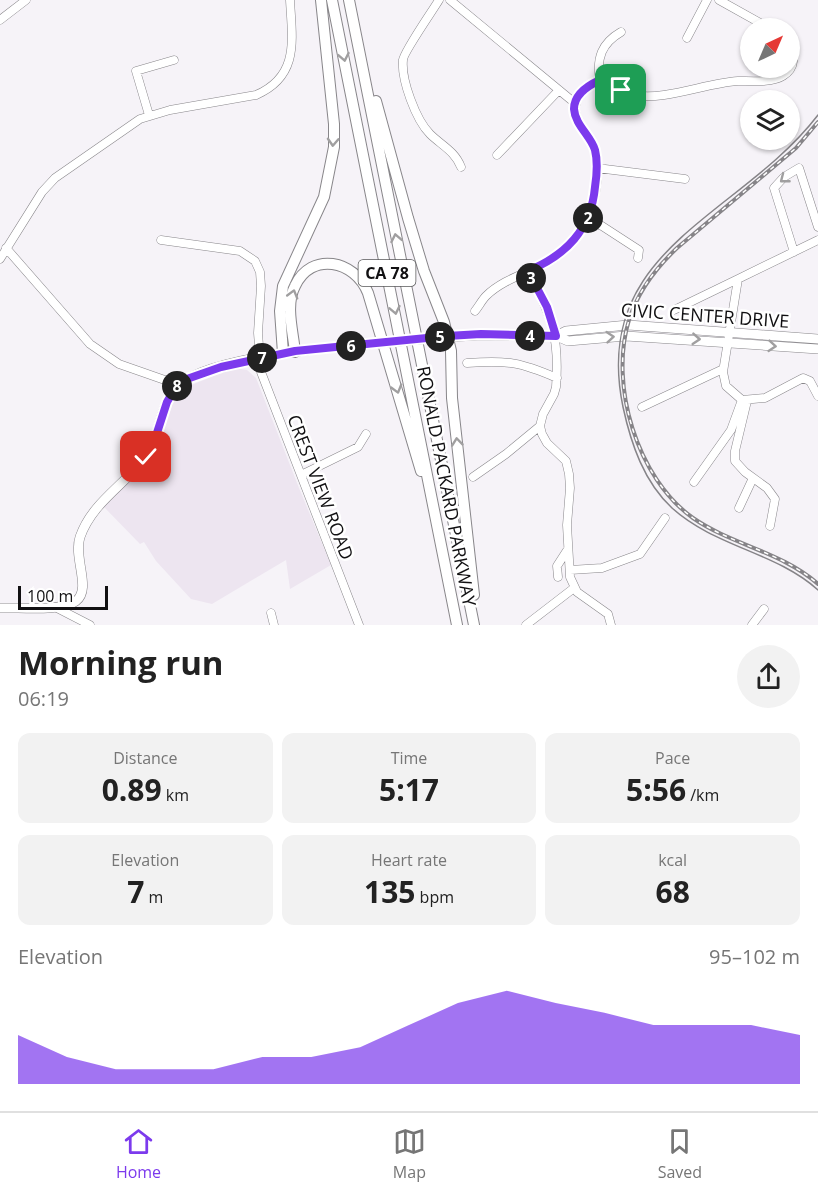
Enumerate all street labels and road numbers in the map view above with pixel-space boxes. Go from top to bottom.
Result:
road number: CA 78 [358,260,416,286]
street label: CIVIC CENTER DRIVE [620,297,790,333]
street label: RONALD PACKARD PARKWAY [412,364,482,609]
street label: CREST VIEW ROAD [282,411,360,563]

